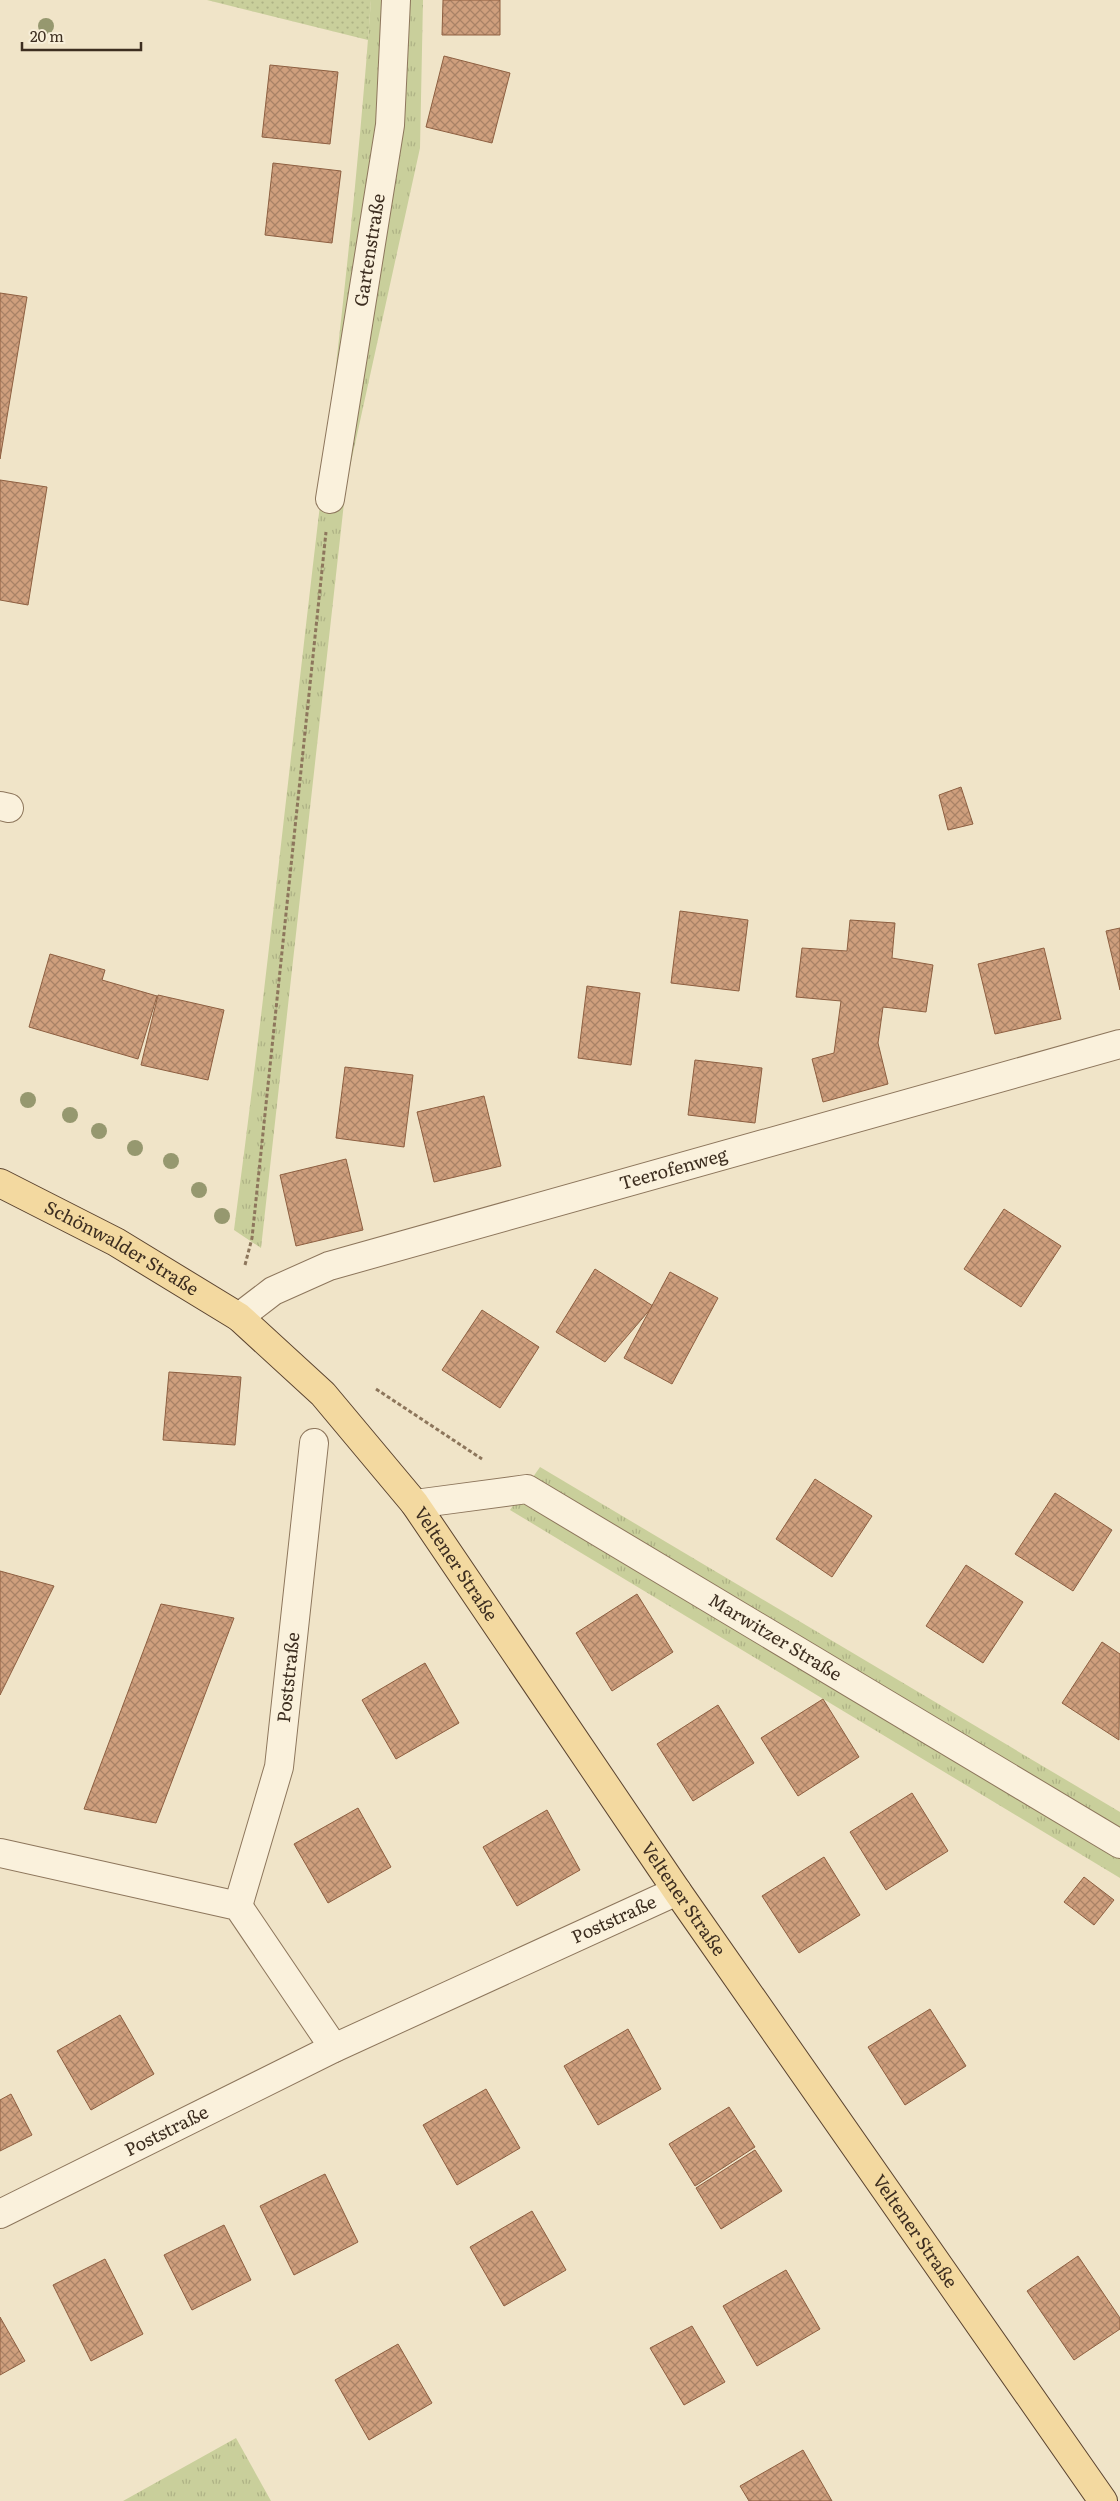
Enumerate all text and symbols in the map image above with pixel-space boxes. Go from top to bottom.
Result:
scale bar [22,20,141,52]
text: 20 m [30,24,64,47]
street label: Gartenstraße [346,191,391,309]
street label: Teerofenweg [616,1140,731,1196]
street label: Schönwalder Straße [40,1193,205,1301]
street label: Veltener Straße [408,1500,505,1626]
street label: Marwitzer Straße [704,1586,848,1687]
street label: Poststraße [269,1631,305,1724]
street label: Veltener Straße [635,1836,733,1961]
street label: Poststraße [567,1887,660,1950]
street label: Poststraße [119,2098,212,2162]
street label: Veltener Straße [867,2168,965,2293]

